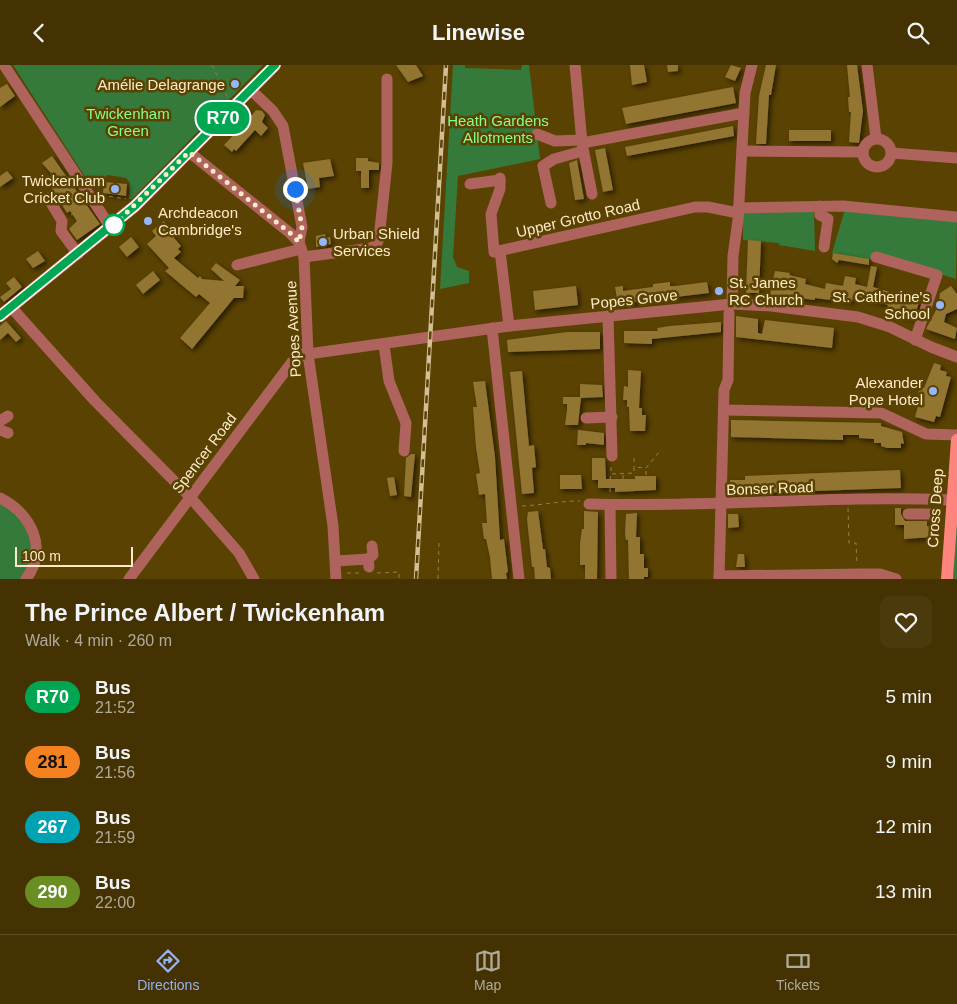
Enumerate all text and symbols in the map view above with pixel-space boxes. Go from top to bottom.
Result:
icon: back [25,19,53,47]
icon: search [904,19,932,47]
text: Linewise [432,20,525,45]
place label: Amélie Delagrange [97,76,225,93]
marker: Amélie Delagrange [229,78,241,90]
line badge: R70 [194,102,252,134]
park label: Twickenham Green [86,105,170,139]
text: R70 [206,108,240,128]
park label: Heath Gardens Allotments [447,112,549,146]
place label: Twickenham Cricket Club [22,172,105,206]
your location [283,177,308,202]
marker: Twickenham Cricket Club [109,183,121,195]
street label: Upper Grotto Road [514,195,642,241]
place label: Archdeacon Cambridge's [158,204,242,238]
unlabelled marker [103,214,125,236]
marker: Archdeacon Cambridge's [142,215,154,227]
place label: Urban Shield Services [333,225,420,259]
marker: Urban Shield Services [317,236,329,248]
place label: St. James RC Church [729,274,803,308]
street label: Popes Avenue [282,280,304,378]
marker: St. James RC Church [713,285,725,297]
street label: Popes Grove [590,286,678,312]
place label: St. Catherine's School [832,288,930,322]
marker: St. Catherine's School [934,299,946,311]
place label: Alexander Pope Hotel [849,374,923,408]
marker: Alexander Pope Hotel [927,385,939,397]
street label: Spencer Road [168,410,240,496]
street label: Cross Deep [924,468,946,548]
street label: Bonser Road [726,478,814,498]
scale bar [15,544,132,567]
text: 100 m [22,548,61,564]
button: heart [880,596,932,648]
text: The Prince Albert / Twickenham [25,599,385,626]
text: Walk · 4 min · 260 m [25,632,172,649]
text: Bus [95,677,131,698]
text: 5 min [886,686,932,707]
text: R70 [36,687,69,707]
text: 21:52 [95,699,135,716]
text: Bus [95,742,131,763]
text: 9 min [886,751,932,772]
text: 281 [37,752,68,772]
text: 21:56 [95,764,135,781]
text: Bus [95,807,131,828]
text: 12 min [875,816,932,837]
text: 267 [37,817,68,837]
text: 21:59 [95,829,135,846]
text: Bus [95,872,131,893]
text: 13 min [875,881,932,902]
text: 290 [37,882,68,902]
text: 22:00 [95,894,135,911]
tab: Directions [137,947,199,993]
tab: Map [474,947,502,993]
tab: Tickets [776,947,820,993]

